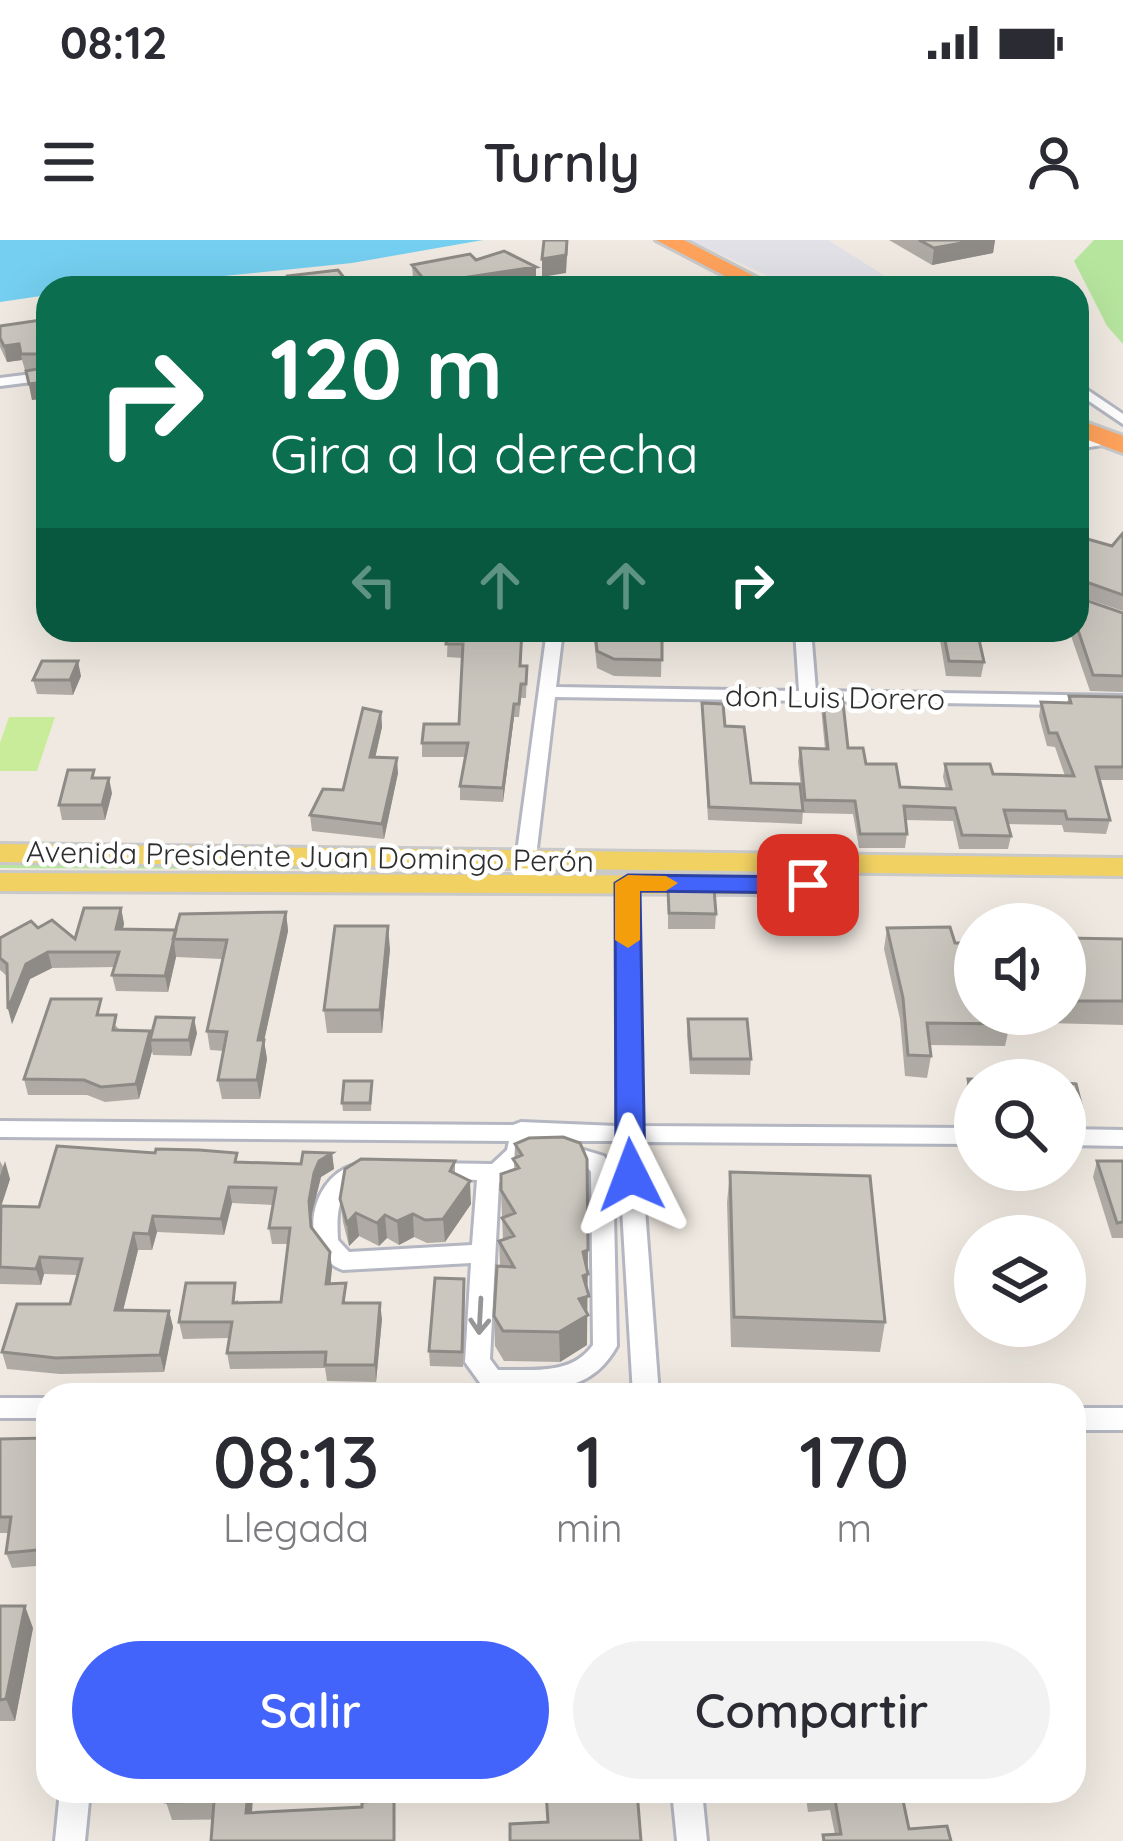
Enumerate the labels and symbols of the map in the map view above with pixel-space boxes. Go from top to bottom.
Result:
street label: don Luis Dorero [725,676,945,718]
street label: Avenida Presidente Juan Domingo Perón [26,832,594,880]
pin [757,834,859,936]
position arrow [568,1112,694,1238]
one-way arrow [468,1296,491,1335]

